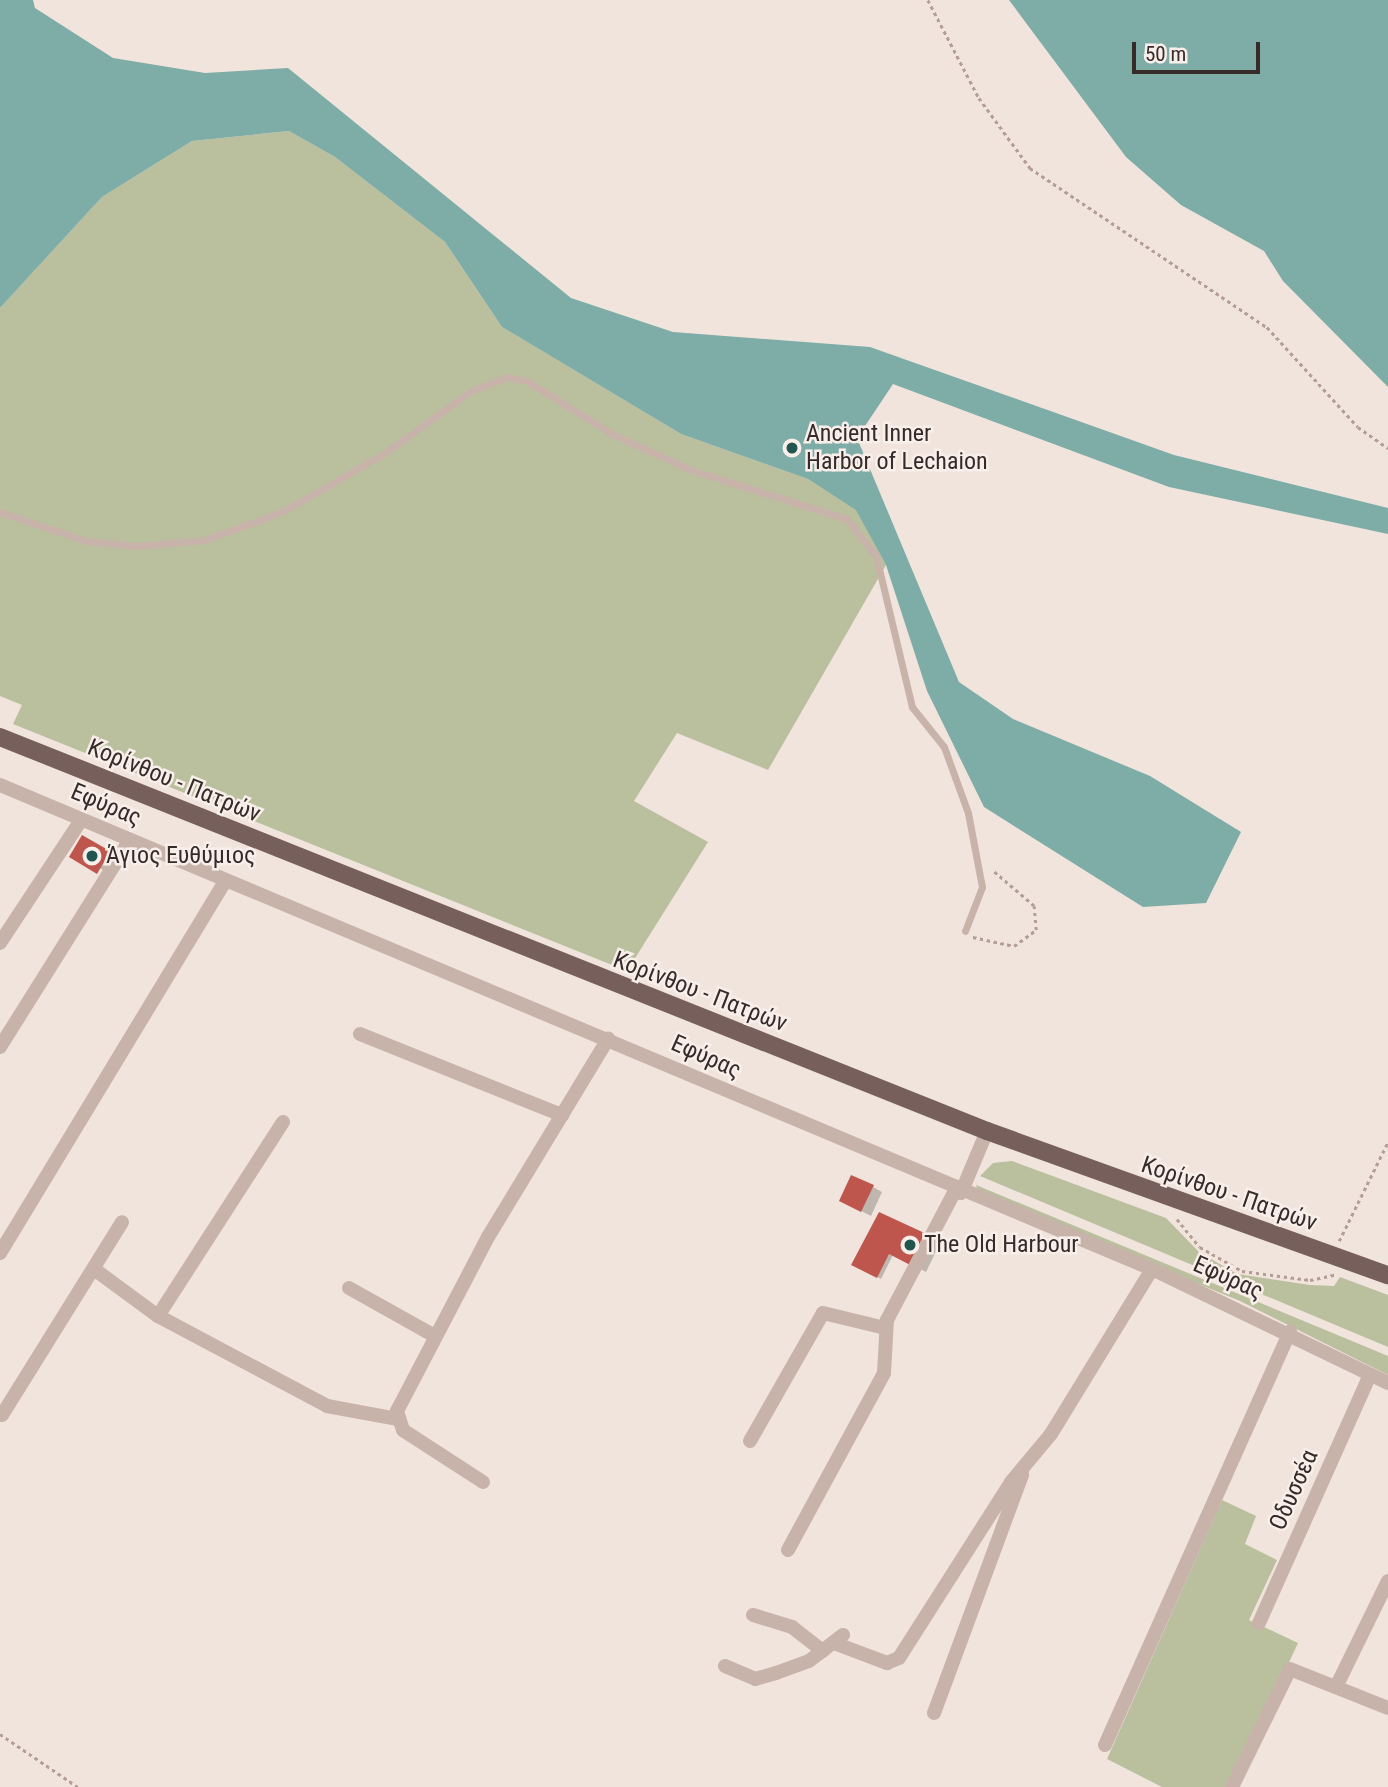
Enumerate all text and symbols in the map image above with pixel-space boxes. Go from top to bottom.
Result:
scale bar [1136,28,1264,72]
text: 50 m [1145,42,1186,66]
place label: Ancient Inner Harbor of Lechaion [806,420,988,476]
marker: Ancient Inner Harbor of Lechaion [784,440,800,456]
street label: Κορίνθου - Πατρών [83,733,265,829]
street label: Εφύρας [67,777,145,833]
place label: Άγιος Ευθύμιος [106,842,255,870]
marker: Άγιος Ευθύμιος [84,848,100,864]
street label: Κορίνθου - Πατρών [609,946,791,1038]
street label: Εφύρας [667,1029,745,1085]
street label: Κορίνθου - Πατρών [1137,1150,1321,1238]
place label: The Old Harbour [924,1231,1079,1259]
marker: The Old Harbour [902,1237,918,1253]
street label: Εφύρας [1189,1250,1267,1306]
street label: Οδυσσέα [1264,1445,1324,1535]

